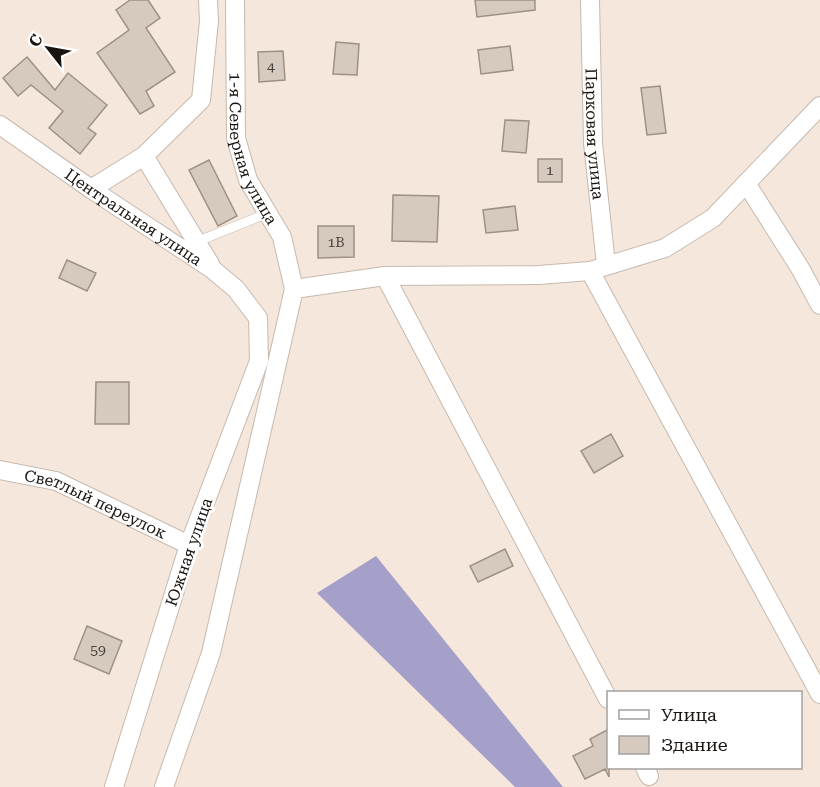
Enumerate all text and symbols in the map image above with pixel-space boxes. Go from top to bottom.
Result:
north arrow [18,18,78,78]
text: С [25,31,47,50]
house number: 4 [267,58,275,74]
street label: Парковая улица [582,68,608,201]
street label: 1-я Северная улица [226,72,282,228]
house number: 1 [546,162,554,178]
street label: Центральная улица [61,164,206,269]
house number: 1В [327,234,345,250]
street label: Светлый переулок [23,466,170,542]
street label: Южная улица [162,495,217,609]
house number: 59 [90,642,106,658]
legend [607,691,802,769]
text: Улица [661,704,717,725]
text: Здание [661,734,728,755]

